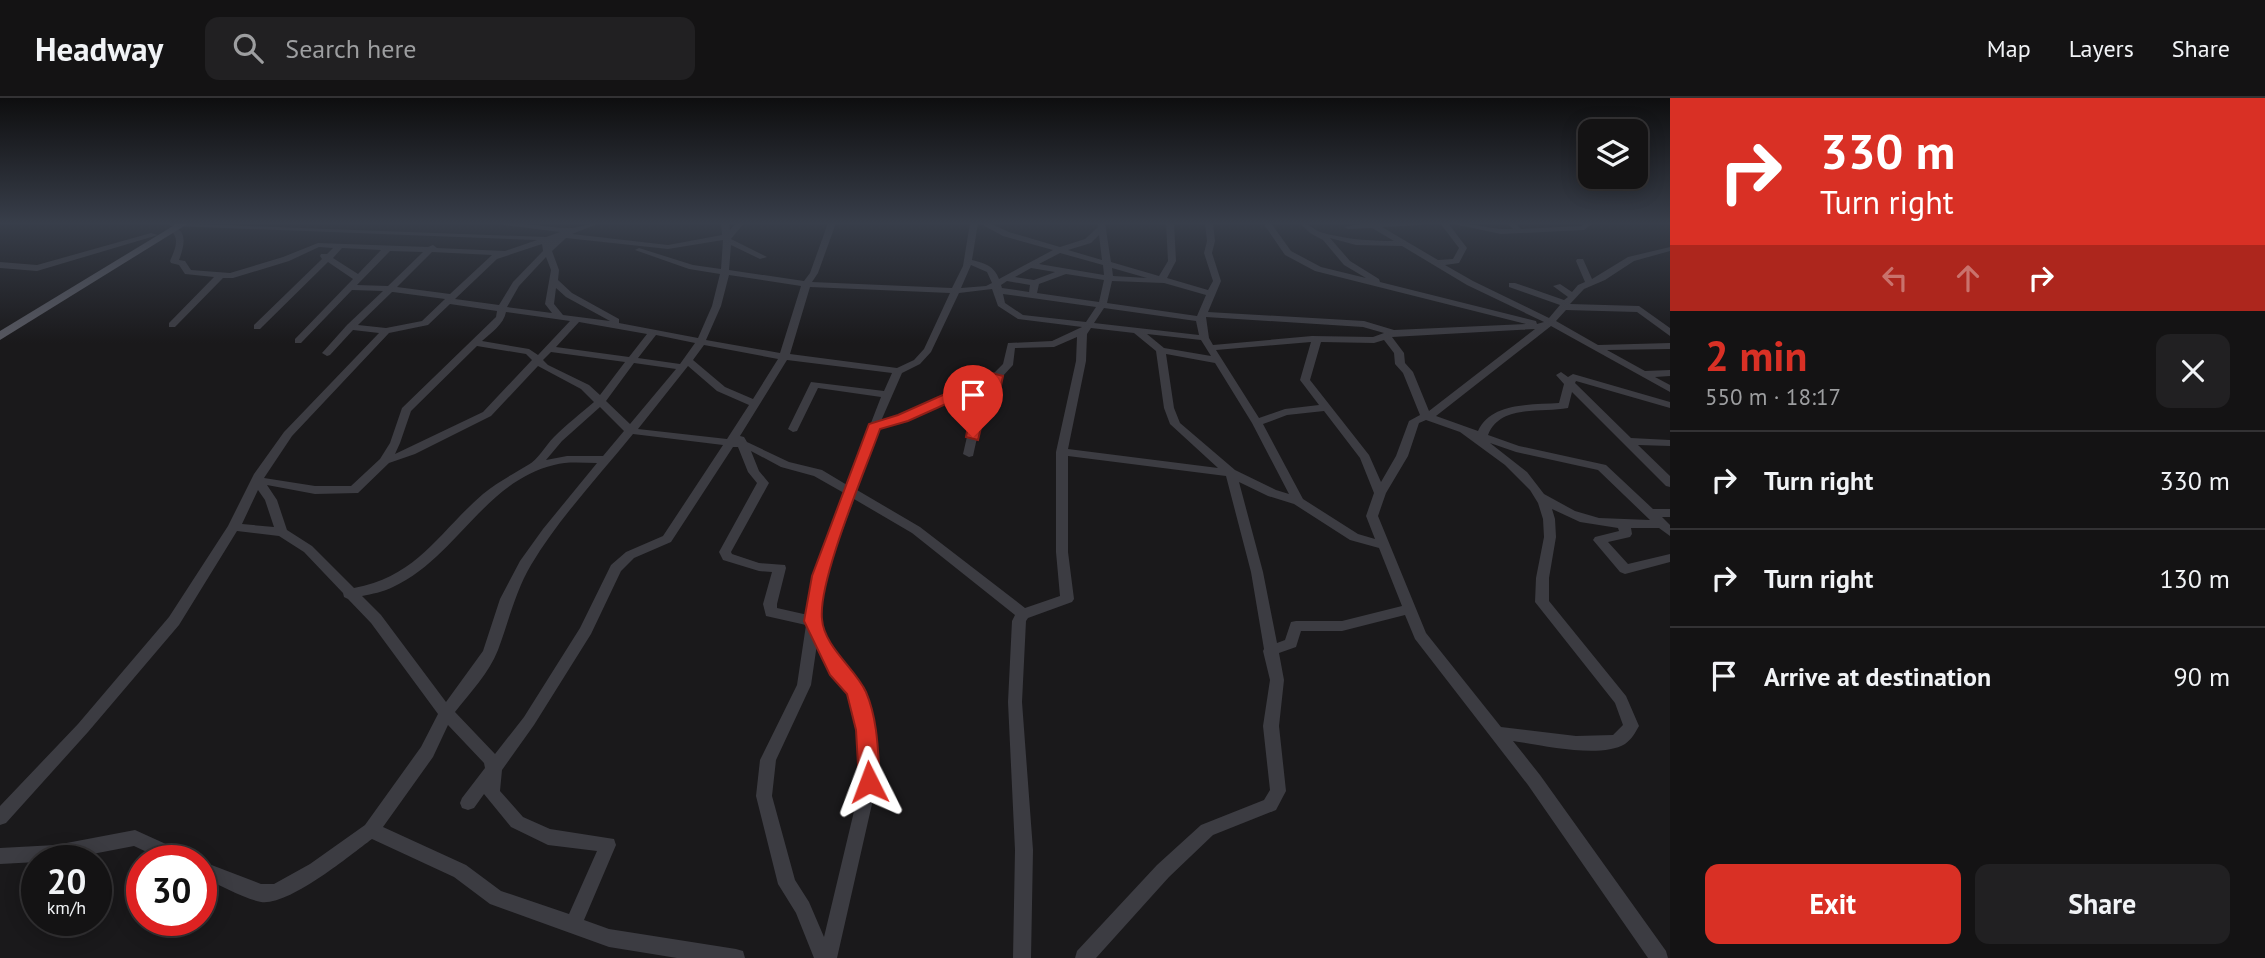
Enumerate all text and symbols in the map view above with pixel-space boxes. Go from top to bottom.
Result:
search box [205,17,695,80]
text: Headway [35,27,163,70]
icon: search [229,29,267,67]
text: Search here [285,32,416,65]
text: Map [1987,33,2031,64]
text: Layers [2069,33,2134,64]
text: Share [2172,33,2230,64]
map controls [1578,119,1648,189]
button: layers [1578,119,1648,189]
text: 330 m [1820,119,1955,183]
icon: right [1705,126,1796,217]
text: Turn right [1820,181,1954,223]
icon: left [1876,259,1914,297]
icon: ahead [1949,259,1987,297]
icon: right [2022,259,2060,297]
text: 2 min [1705,328,1807,383]
button: close [2156,334,2230,408]
pin [943,365,1003,437]
icon: arrive [954,376,992,414]
text: 550 m · 18:17 [1705,382,1841,411]
icon: right [1705,461,1743,499]
text: Turn right [1764,464,1873,497]
text: 330 m [2159,464,2230,497]
icon: right [1705,559,1743,597]
text: Turn right [1764,562,1873,595]
text: 130 m [2159,562,2230,595]
icon: arrive [1705,657,1743,695]
text: Arrive at destination [1764,660,1991,693]
text: 90 m [2174,660,2230,693]
position arrow [832,745,906,819]
speed limit sign: 30 [126,845,217,936]
text: 20 [47,858,86,904]
button: Exit [1705,864,1961,944]
button: Share [1975,864,2230,944]
text: km/h [47,896,86,919]

